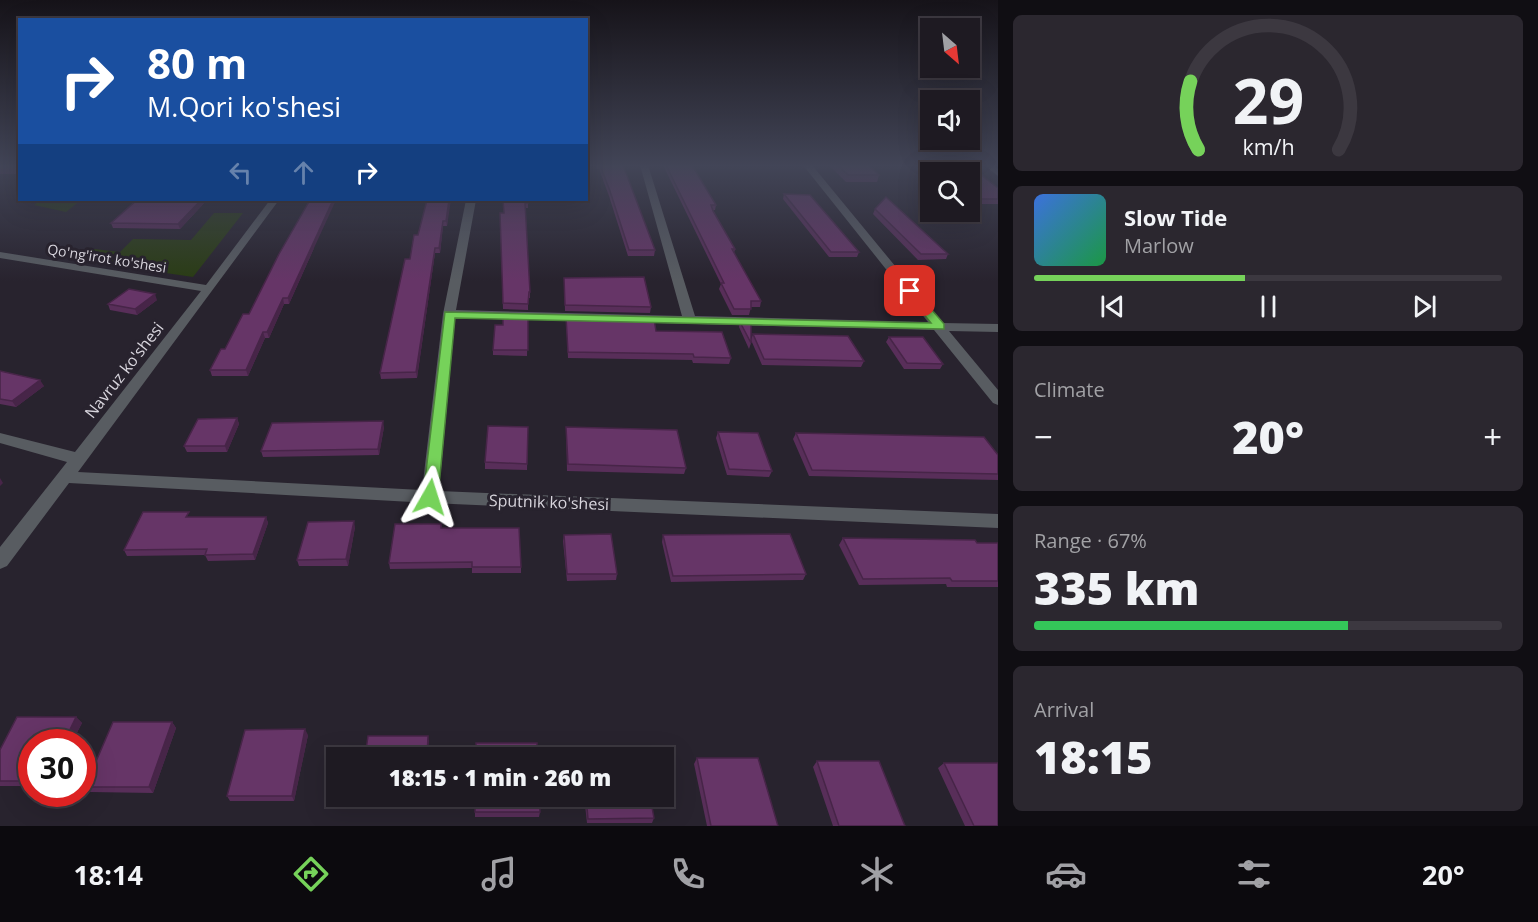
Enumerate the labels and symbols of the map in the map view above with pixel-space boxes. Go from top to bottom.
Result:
north arrow [920,18,980,78]
street label: Qo'ng'irot ko'shesi [46,239,168,277]
pin [884,265,935,316]
street label: Navruz ko'shesi [79,317,169,423]
position arrow [398,465,462,529]
street label: Sputnik ko'shesi [489,489,609,515]
speed limit sign: 30 [18,729,96,807]

